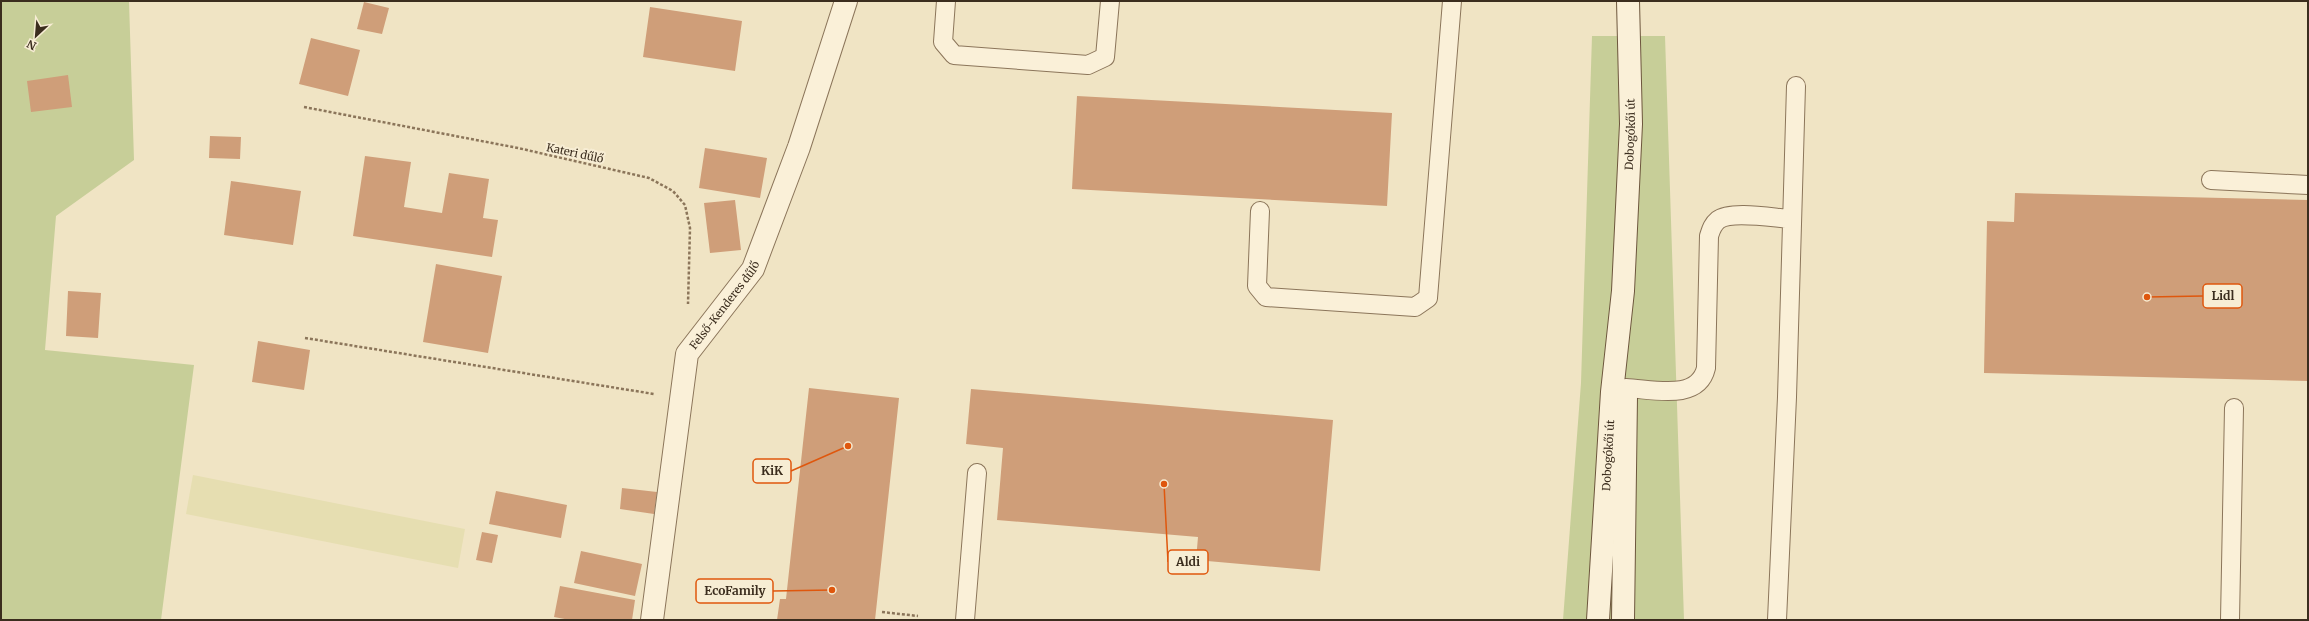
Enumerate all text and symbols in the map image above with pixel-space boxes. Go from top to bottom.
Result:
north arrow [16,16,56,56]
text: N [24,37,39,53]
street label: Dobogókői út [1622,98,1638,170]
street label: Kateri dűlő [545,140,605,166]
street label: Felső-Kenderes dűlő [686,259,763,352]
callout: Lidl [2203,284,2242,308]
text: Lidl [2212,288,2235,303]
street label: Dobogókői út [1599,418,1617,491]
callout: KiK [753,459,791,483]
text: KiK [761,463,783,478]
callout: Aldi [1168,550,1208,574]
text: Aldi [1175,554,1200,569]
callout: EcoFamily [696,579,773,603]
text: EcoFamily [704,583,767,598]

